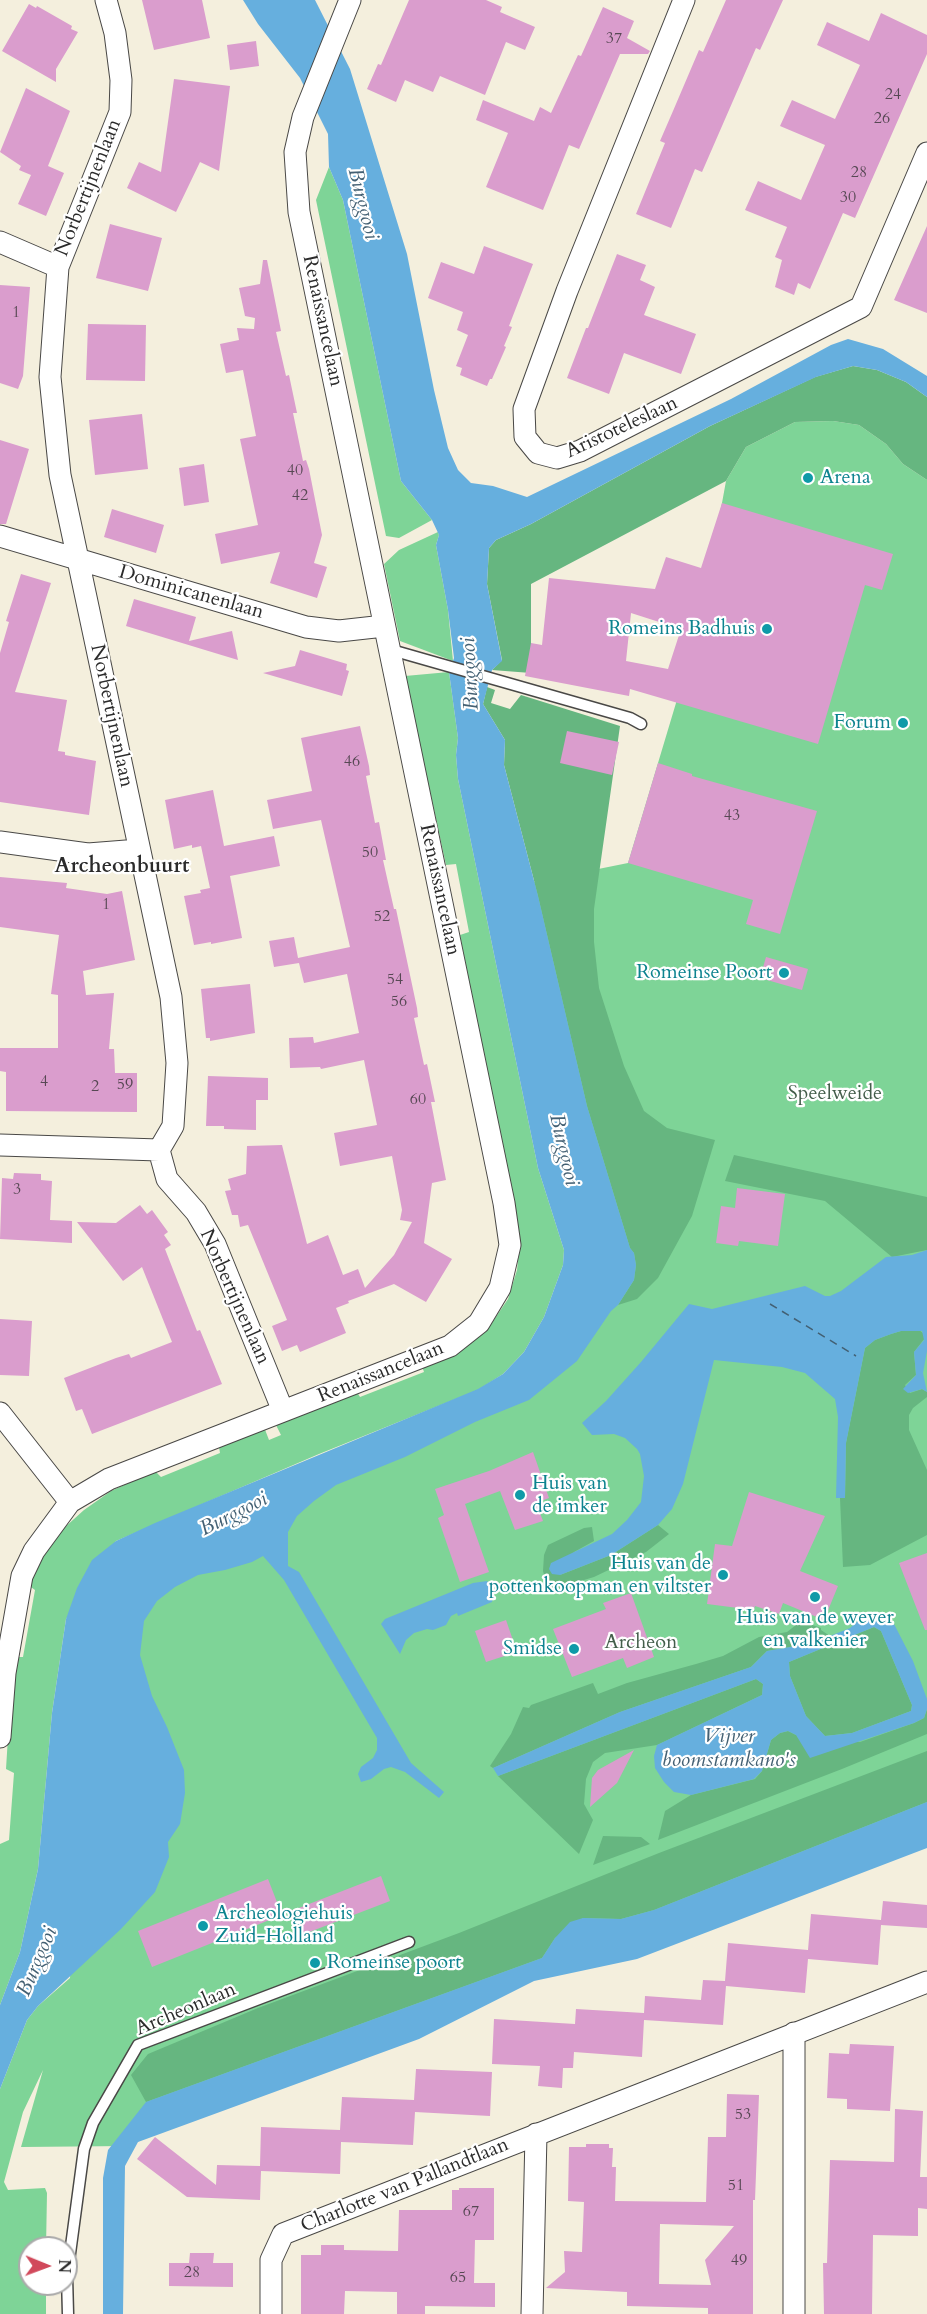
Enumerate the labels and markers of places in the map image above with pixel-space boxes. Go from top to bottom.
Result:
place label: Arena [820,466,871,490]
marker: Arena [801,471,815,485]
place label: Romeins Badhuis [608,617,755,641]
marker: Romeins Badhuis [760,622,774,636]
place label: Forum [834,711,891,735]
marker: Forum [896,716,910,730]
place label: Romeinse Poort [636,961,772,985]
marker: Romeinse Poort [777,966,791,980]
place label: Huis van de imker [532,1472,608,1519]
marker: Huis van de imker [513,1488,527,1502]
place label: Huis van de pottenkoopman en viltster [489,1552,711,1599]
marker: Huis van de pottenkoopman en viltster [716,1568,730,1582]
marker: Huis van de wever en valkenier [808,1590,822,1604]
place label: Huis van de wever en valkenier [736,1606,894,1653]
place label: Smidse [503,1637,562,1661]
marker: Smidse [567,1642,581,1656]
place label: Archeologiehuis Zuid-Holland [215,1902,353,1949]
marker: Archeologiehuis Zuid-Holland [196,1919,210,1933]
place label: Romeinse poort [327,1951,462,1975]
marker: Romeinse poort [308,1956,322,1970]

